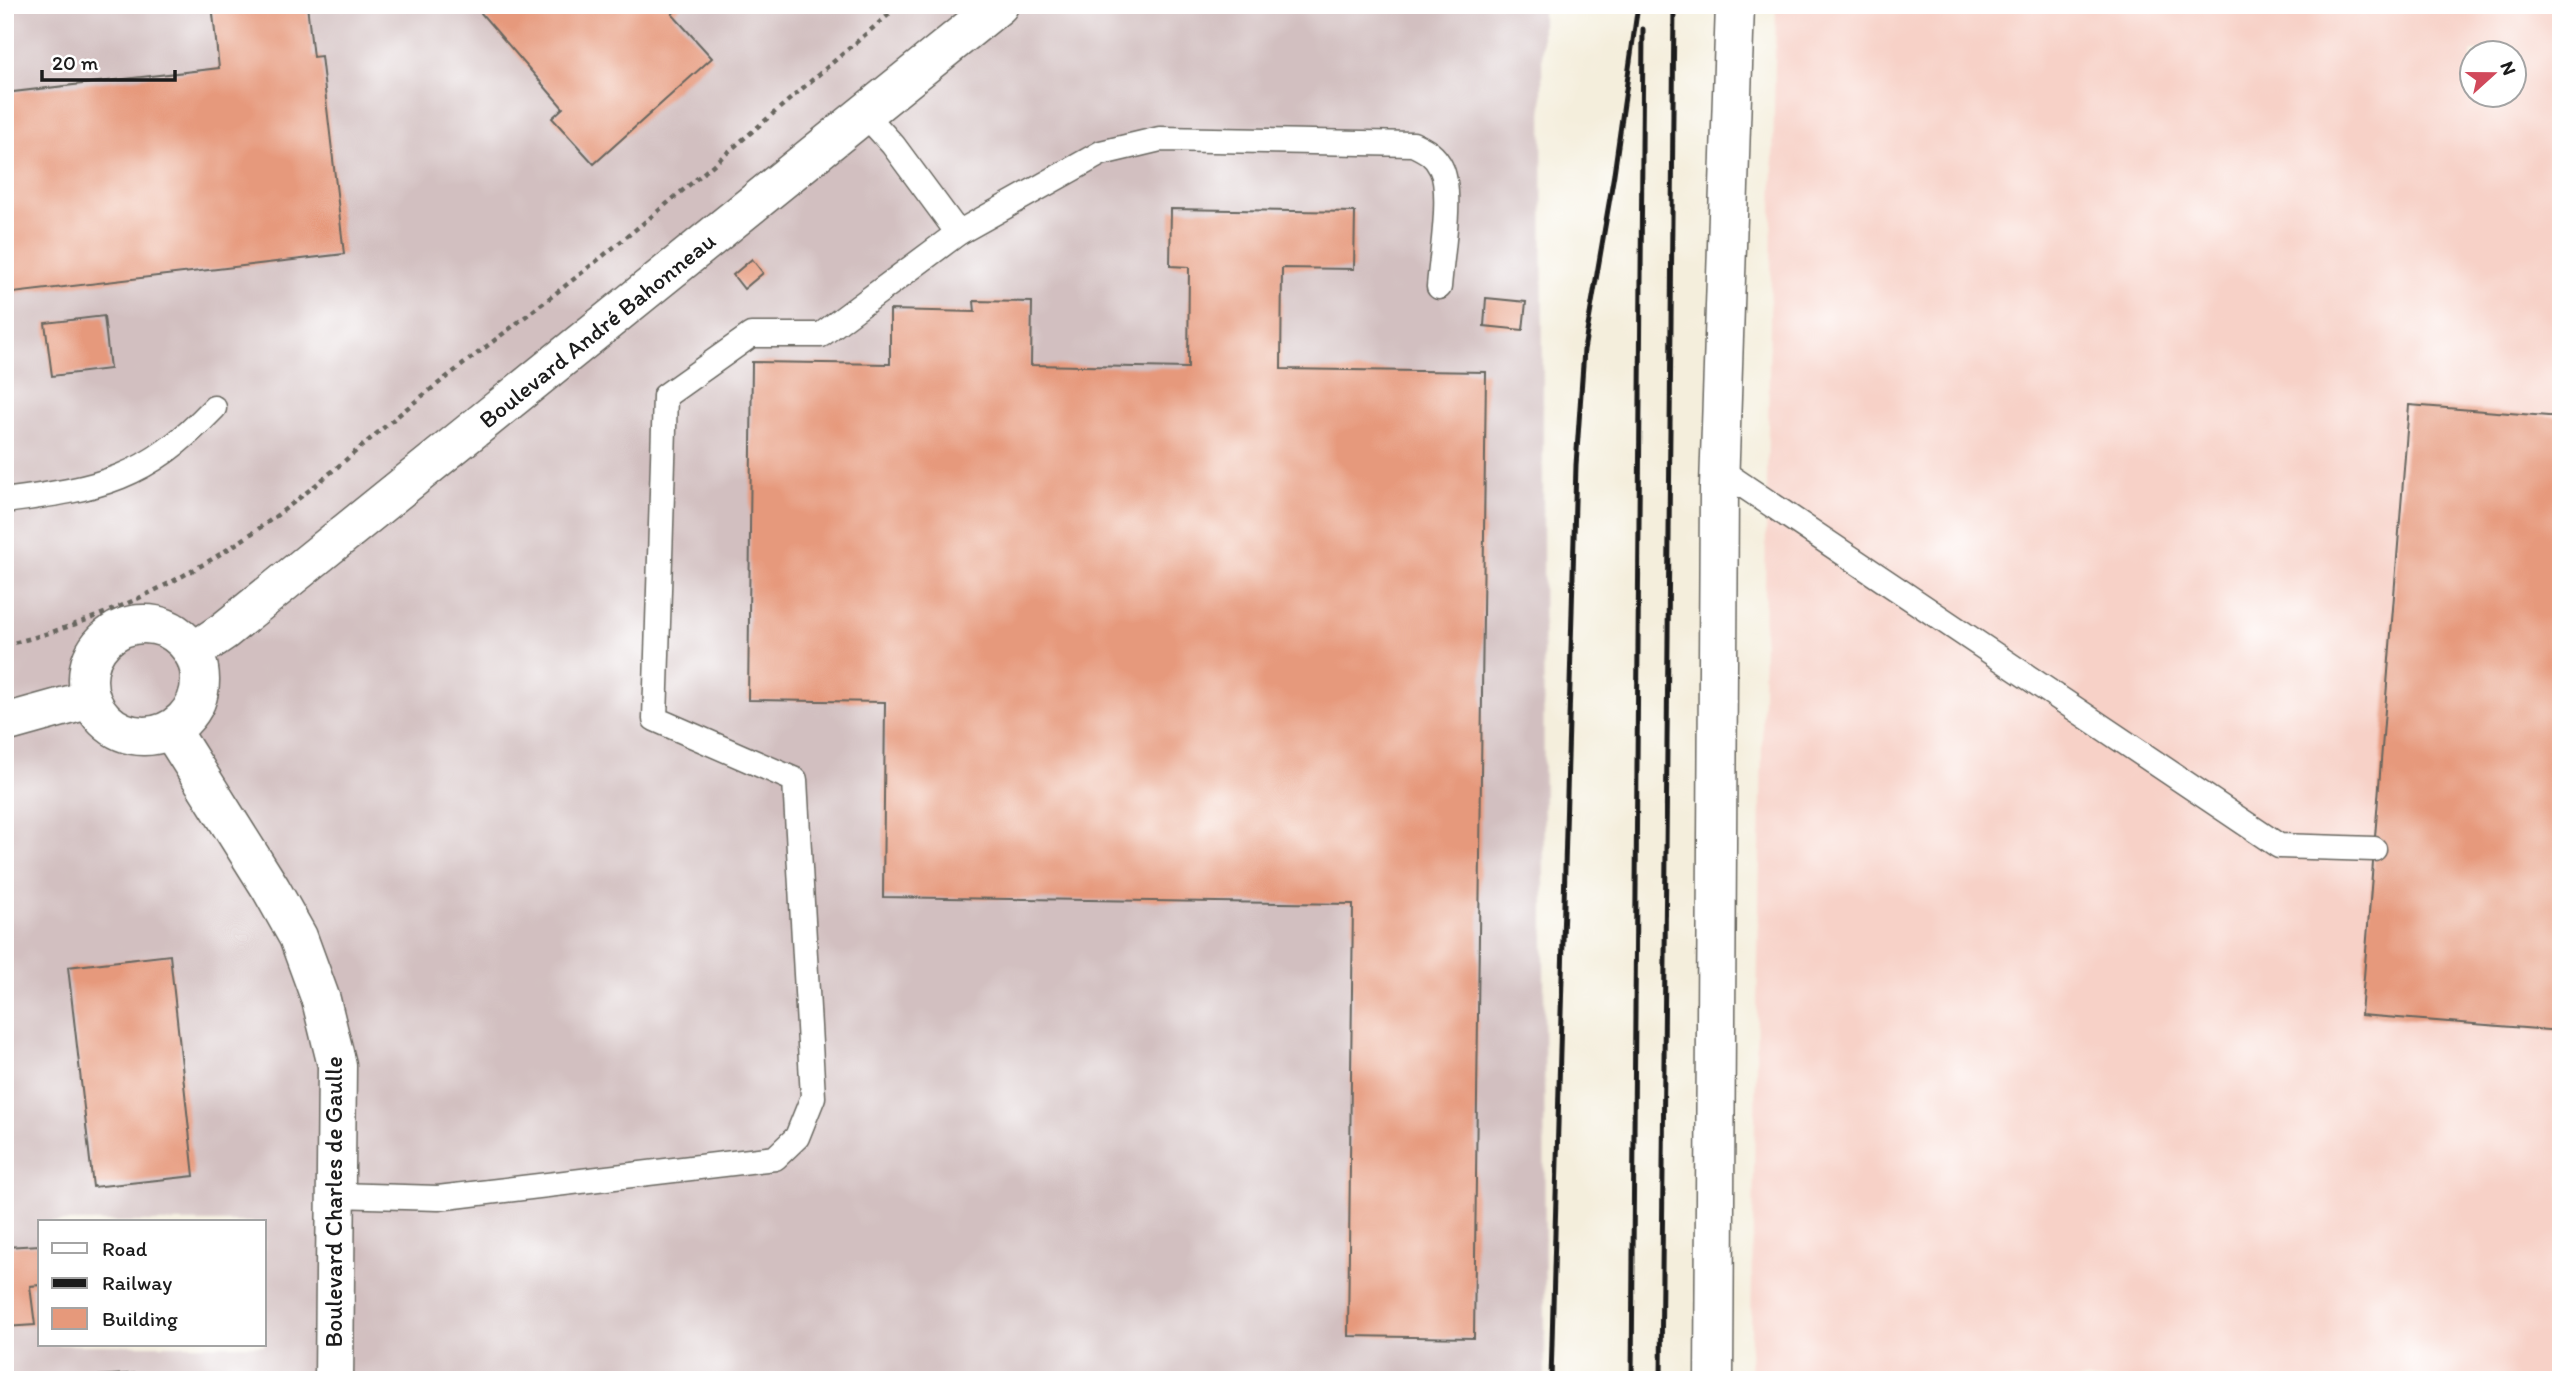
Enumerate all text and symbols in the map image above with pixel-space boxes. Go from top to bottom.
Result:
scale bar [42,38,175,82]
north arrow [2458,38,2528,108]
text: 20 m [52,50,99,75]
text: N [2495,58,2521,78]
street label: Boulevard André Bahonneau [473,226,721,434]
street label: Boulevard Charles de Gaulle [319,1056,348,1348]
legend [38,1220,266,1346]
text: Road [102,1236,148,1261]
text: Railway [102,1270,172,1295]
text: Building [102,1306,178,1331]

